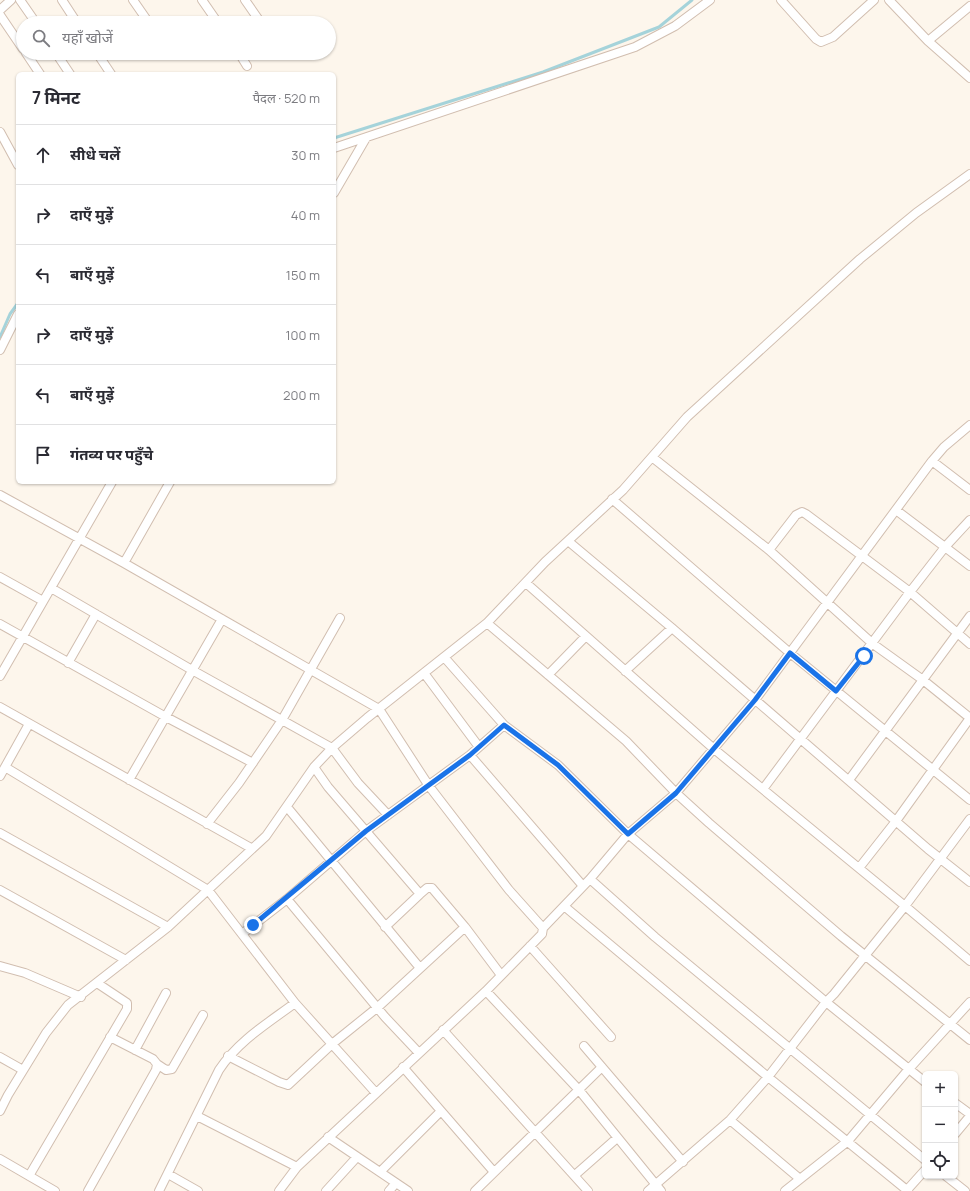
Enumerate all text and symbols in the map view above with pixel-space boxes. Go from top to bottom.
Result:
search box [16,16,336,60]
icon: search [30,27,52,49]
text: यहाँ खोजें [62,27,113,48]
text: 7 मिनट [32,86,80,109]
text: पैदल · 520 m [253,89,320,107]
icon: ahead [32,144,54,166]
text: सीधे चलें [70,144,120,165]
text: 30 m [291,146,320,164]
icon: right [32,204,54,226]
text: दाएँ मुड़ें [70,204,113,225]
text: 40 m [291,206,320,224]
icon: left [32,264,54,286]
text: बाएँ मुड़ें [70,264,114,285]
text: 150 m [286,266,320,284]
icon: right [32,324,54,346]
text: दाएँ मुड़ें [70,324,113,345]
text: 100 m [285,326,320,344]
icon: left [32,384,54,406]
text: बाएँ मुड़ें [70,384,114,405]
text: 200 m [283,386,320,404]
icon: arrive [32,444,54,466]
text: गंतव्य पर पहुँचे [70,444,153,465]
route start [855,647,873,665]
route end [244,916,262,934]
map controls [922,1071,958,1179]
button: + [922,1071,958,1107]
button: − [922,1107,958,1143]
button: locate [922,1143,958,1179]

